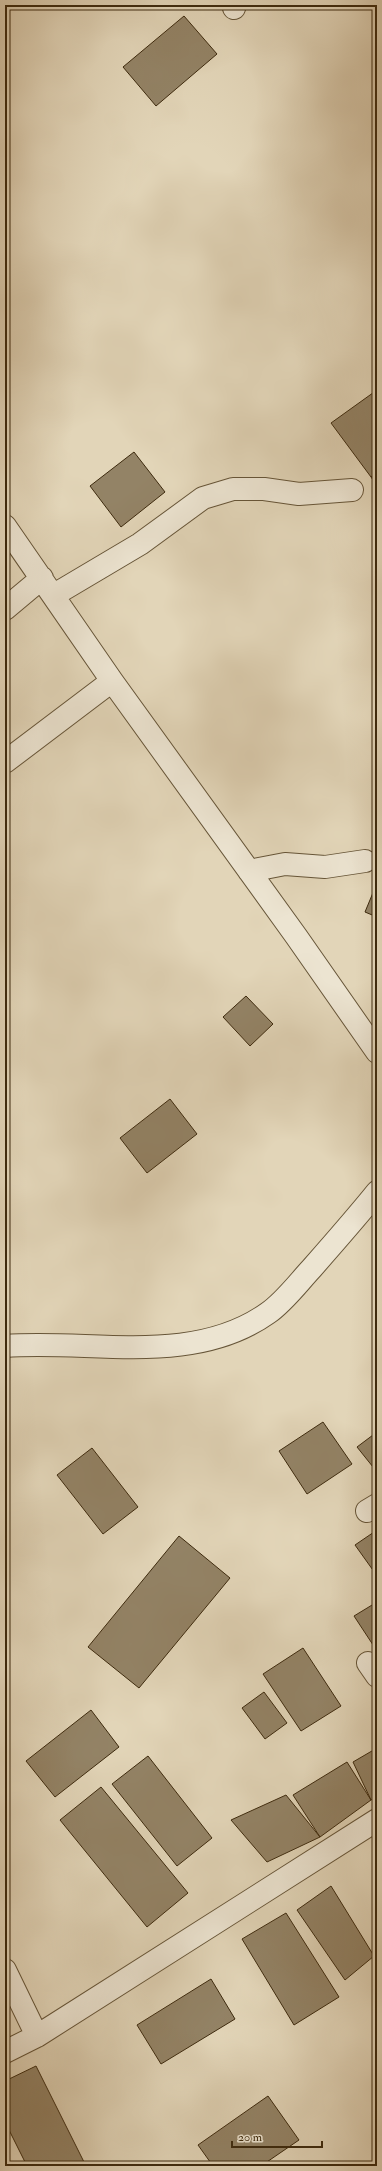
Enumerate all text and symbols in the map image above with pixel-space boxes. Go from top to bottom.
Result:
scale bar [232,2123,322,2149]
text: 20 m [238,2130,263,2145]

